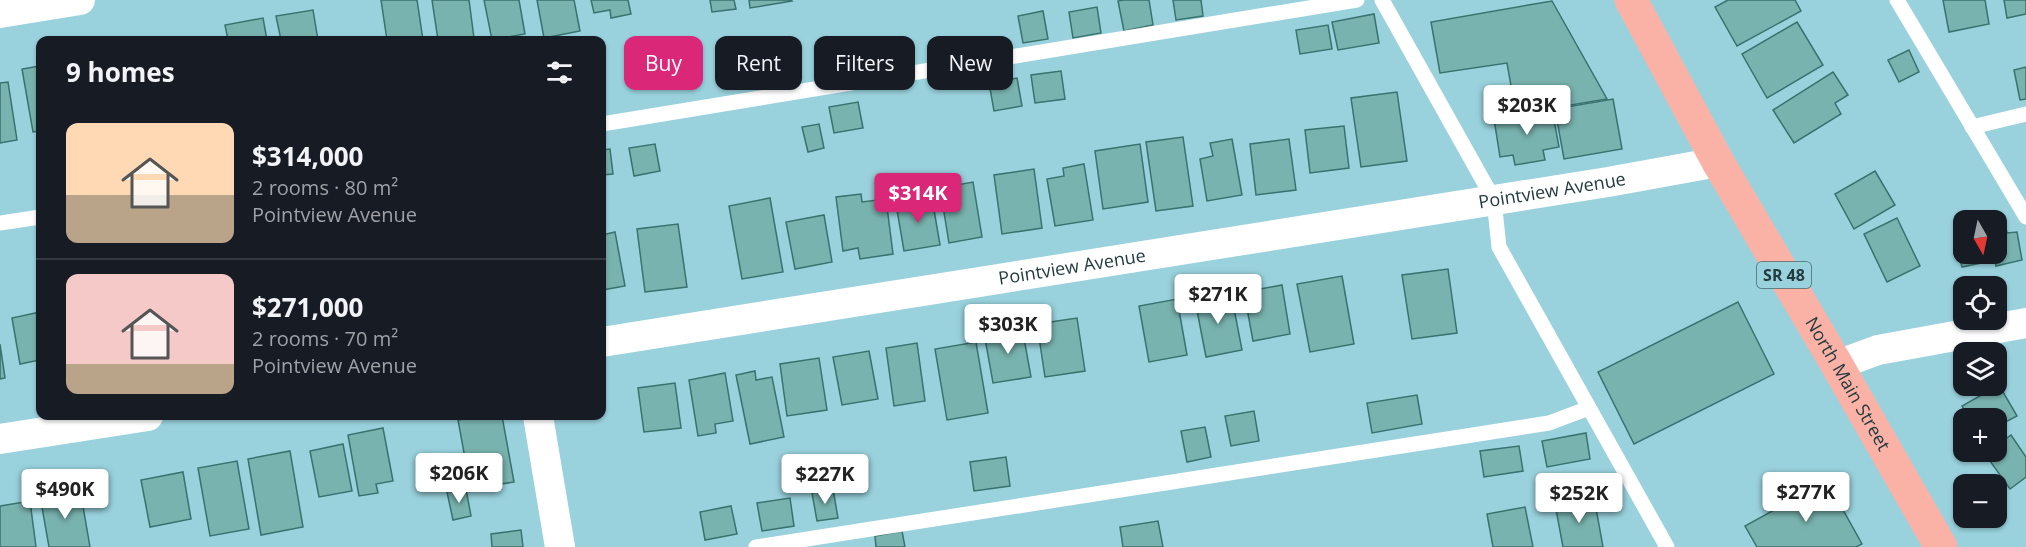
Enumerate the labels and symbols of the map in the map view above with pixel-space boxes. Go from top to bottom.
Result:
pin: $203K [1485,85,1569,136]
street label: Pointview Avenue [1477,166,1627,213]
pin: $314K [876,173,960,224]
north arrow [1953,210,2007,264]
street label: Pointview Avenue [997,243,1147,290]
road number: SR 48 [1757,262,1811,288]
pin: $271K [1176,274,1260,325]
pin: $303K [966,304,1050,355]
street label: North Main Street [1800,312,1896,455]
pin: $206K [417,453,501,504]
pin: $227K [783,454,867,505]
pin: $490K [23,469,107,520]
pin: $277K [1764,472,1848,523]
pin: $252K [1537,473,1621,524]

